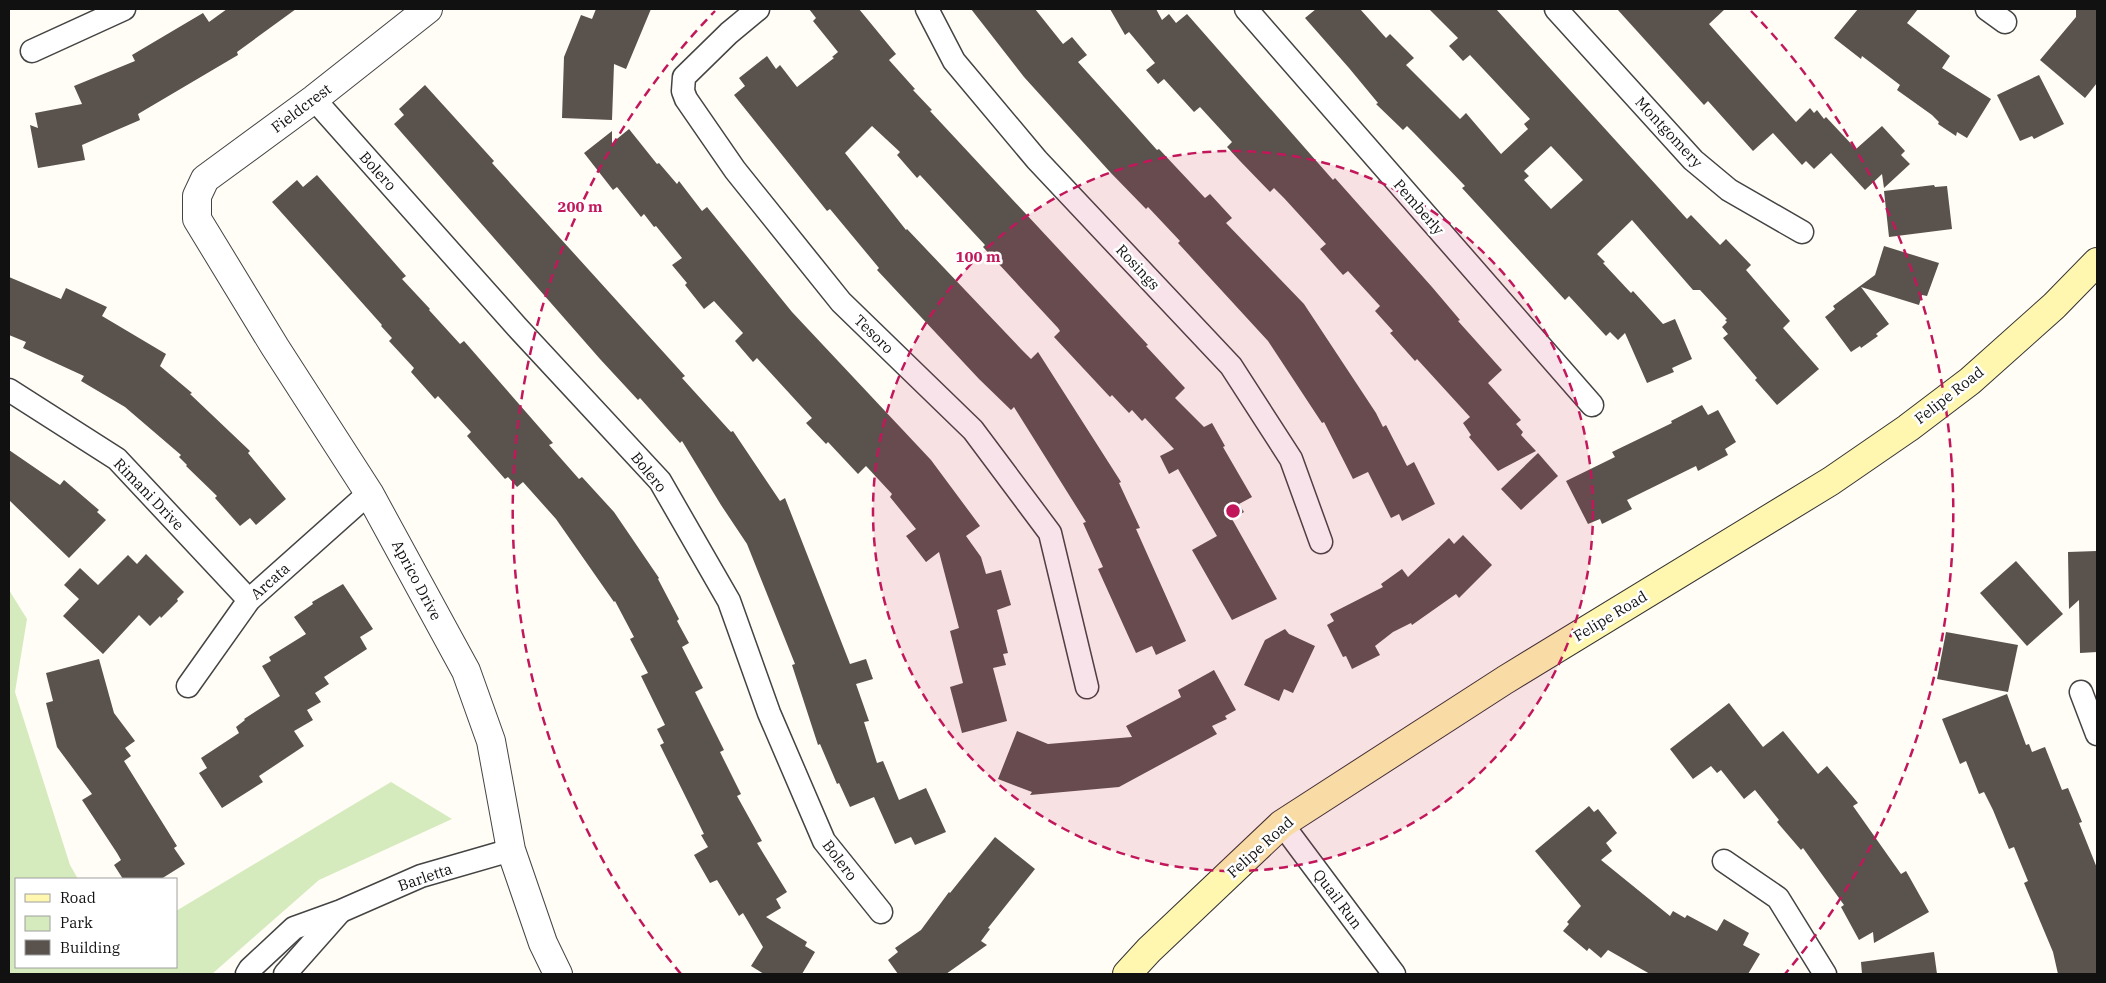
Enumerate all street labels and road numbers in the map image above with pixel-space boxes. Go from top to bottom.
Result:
street label: Fieldcrest [267,79,335,137]
street label: Montgomery [1631,93,1707,171]
street label: Bolero [355,147,401,195]
street label: Pemberly [1390,175,1448,239]
street label: Rosings [1112,240,1164,294]
street label: Tesoro [850,310,898,358]
street label: Felipe Road [1911,362,1987,428]
street label: Bolero [627,448,671,496]
street label: Rimani Drive [110,454,188,534]
street label: Aprico Drive [388,537,446,623]
street label: Arcata [246,558,294,604]
street label: Felipe Road [1570,587,1650,645]
street label: Felipe Road [1223,812,1297,882]
street label: Bolero [819,836,861,884]
street label: Barletta [395,859,455,895]
street label: Quail Run [1309,865,1367,933]

